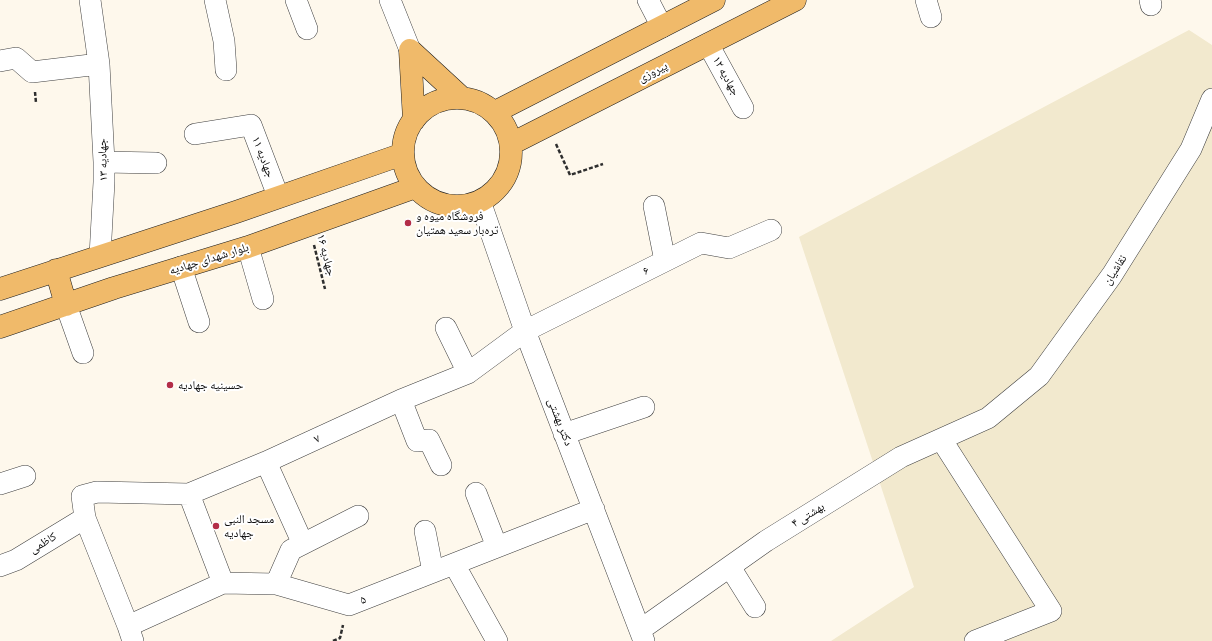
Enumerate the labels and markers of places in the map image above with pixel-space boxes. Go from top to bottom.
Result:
place label: فروشگاه میوه و تره‌بار سعید همتیان [416,209,498,237]
marker: فروشگاه میوه و تره‌بار سعید همتیان [403,218,413,228]
place label: حسینیه جهادیه [178,378,243,392]
marker: حسینیه جهادیه [165,380,175,390]
place label: مسجد النبی جهادیه [224,512,274,540]
marker: مسجد النبی جهادیه [211,521,221,531]

